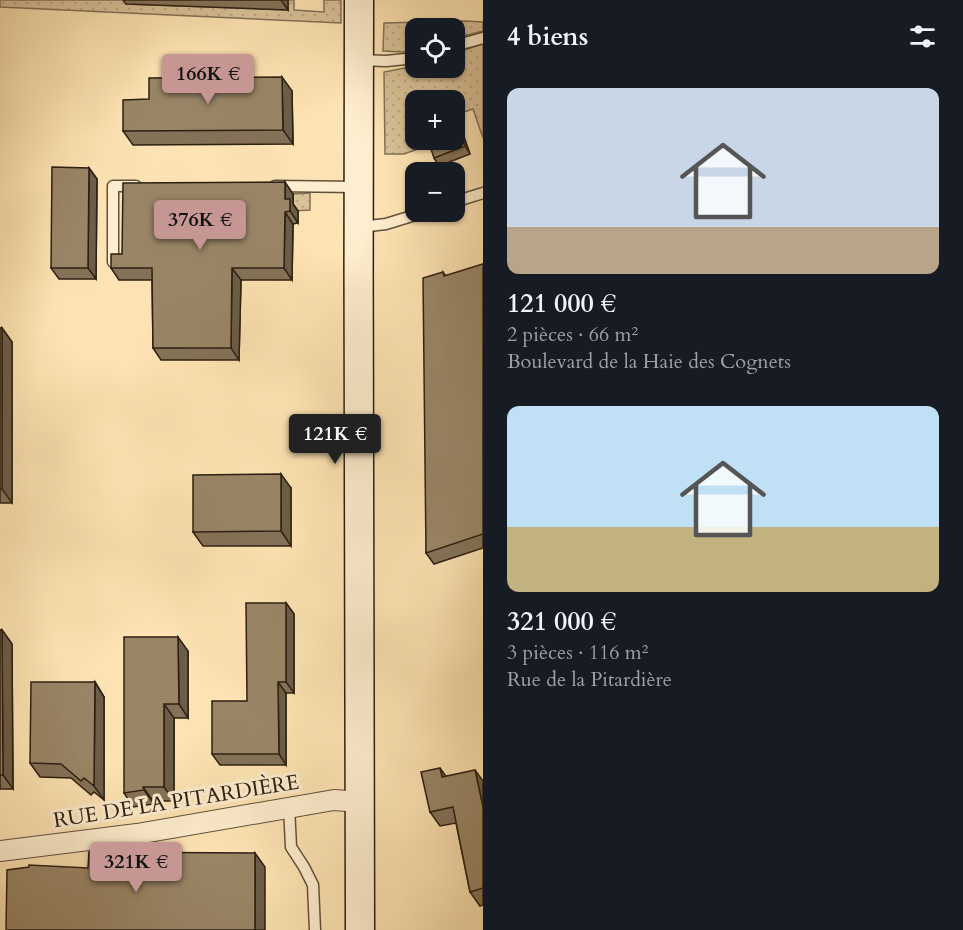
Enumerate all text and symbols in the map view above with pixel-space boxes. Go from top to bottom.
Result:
map controls [405,18,465,222]
button: locate [405,18,465,78]
text: 4 biens [507,19,588,54]
icon: filters [906,20,939,53]
pin: 166K € [159,54,257,105]
text: 166K € [176,60,240,87]
button: + [405,90,465,150]
icon: home [669,127,777,235]
button: − [405,162,465,222]
pin: 376K € [151,200,249,251]
text: 376K € [168,206,232,233]
text: 121 000 € [507,286,616,321]
text: 2 pièces · 66 m² [507,321,638,348]
text: Boulevard de la Haie des Cognets [507,348,791,375]
pin: 121K € [286,414,384,465]
text: 121K € [303,420,367,447]
icon: home [669,445,777,553]
text: 321 000 € [507,604,616,639]
text: 3 pièces · 116 m² [507,639,648,666]
text: Rue de la Pitardière [507,666,672,693]
street label: RUE DE LA PITARDIÈRE [51,768,301,835]
pin: 321K € [87,842,185,893]
text: 321K € [104,848,168,875]

